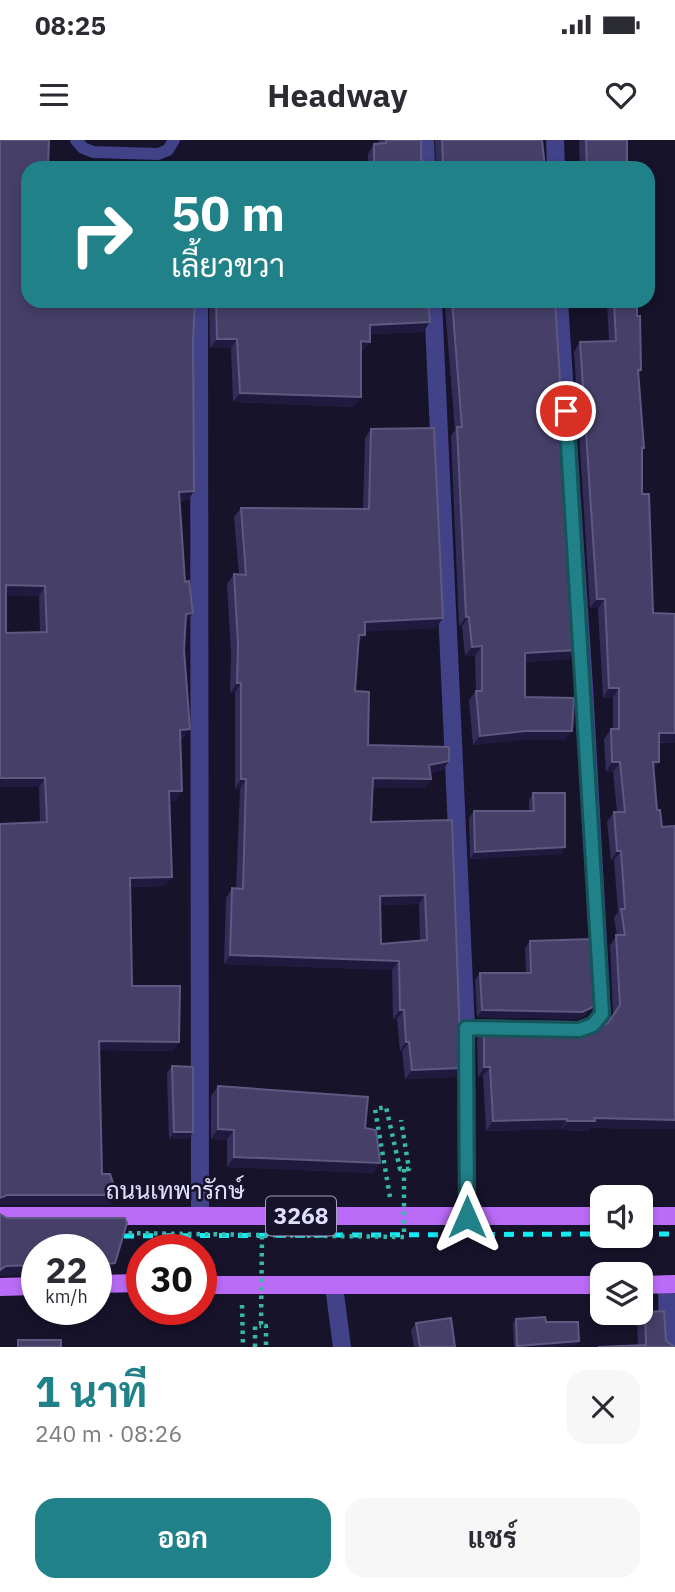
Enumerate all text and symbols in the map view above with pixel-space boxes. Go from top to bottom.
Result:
text: 08:25 [35,8,106,42]
text: Headway [267,74,408,116]
icon: menu [35,76,73,114]
icon: heart [602,76,640,114]
text: 50 m [171,181,285,244]
icon: right [56,189,147,280]
text: เลี้ยวขวา [171,244,285,286]
pin [536,381,596,441]
icon: arrive [547,392,585,430]
street label: ถนนเทพารักษ์ [106,1174,245,1206]
position arrow [430,1180,504,1254]
map controls [590,1185,653,1325]
button: sound [590,1185,653,1248]
road number: 3268 [266,1196,336,1236]
speed limit sign: 30 [126,1234,217,1325]
text: 22 [45,1247,88,1293]
button: layers [590,1262,653,1325]
text: km/h [45,1285,88,1308]
text: 1 นาที [35,1364,147,1419]
button: close [566,1370,640,1444]
text: 240 m · 08:26 [35,1418,182,1448]
button: ออก [35,1498,331,1578]
button: แชร์ [345,1498,640,1578]

